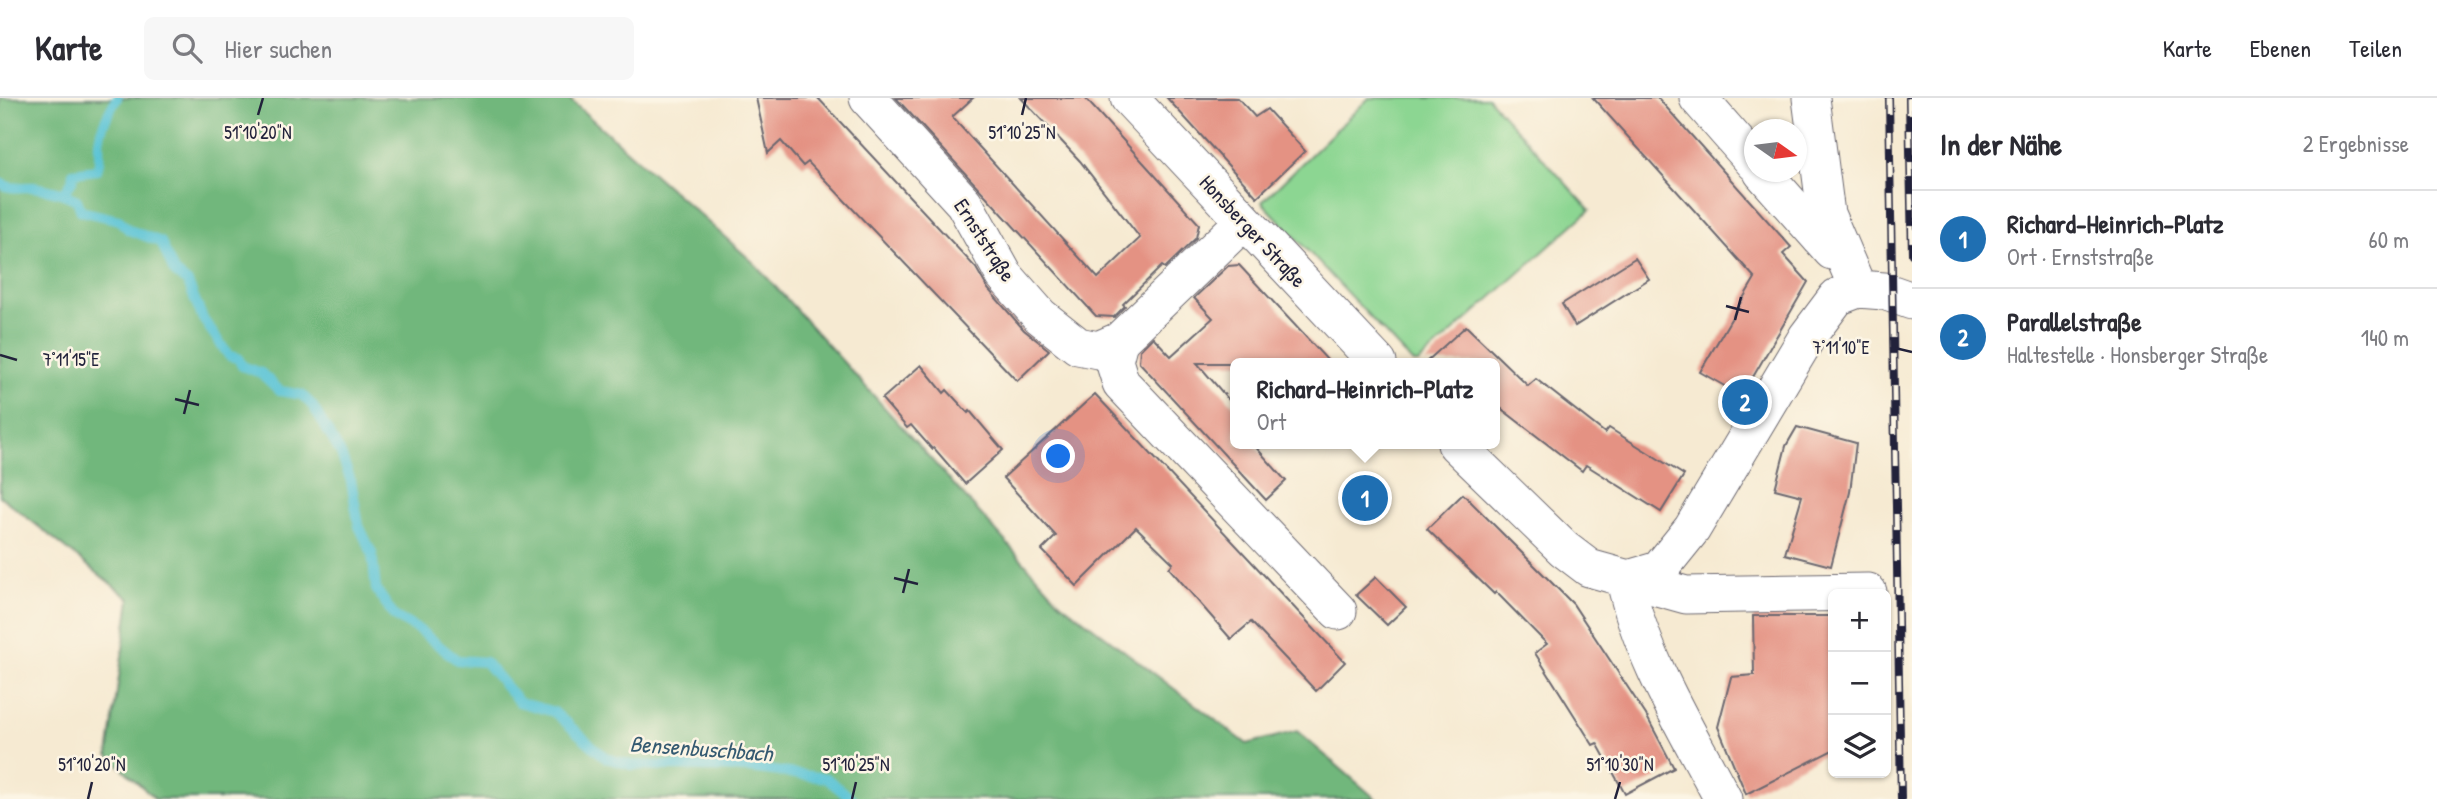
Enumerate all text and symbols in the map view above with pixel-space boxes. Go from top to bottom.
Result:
search box [144,17,634,80]
text: Karte [35,26,102,70]
icon: search [168,29,206,67]
text: Hier suchen [224,31,332,66]
text: Karte [2163,32,2212,64]
text: Ebenen [2250,32,2311,64]
text: Teilen [2349,32,2402,64]
north arrow [1744,119,1807,182]
text: 51°10'20"N [224,120,292,145]
text: 51°10'25"N [989,120,1055,145]
text: In der Nähe [1940,124,2062,164]
text: 2 Ergebnisse [2303,128,2409,159]
street label: Honsberger Straße [1193,168,1313,294]
street label: Ernststraße [947,193,1023,287]
text: Richard-Heinrich-Platz [2007,206,2224,241]
text: 1 [1959,224,1967,255]
text: 60 m [2369,224,2409,255]
text: Ort · Ernststraße [2007,241,2154,272]
text: Parallelstraße [2007,304,2142,339]
text: 2 [1958,322,1968,353]
text: 140 m [2361,322,2409,353]
text: 7°11'10"E [1812,335,1870,360]
text: Haltestelle · Honsberger Straße [2007,339,2268,370]
text: 7°11'15"E [43,347,99,372]
popup [1230,358,1500,449]
text: Richard-Heinrich-Platz [1257,371,1473,406]
pin: 2 [1722,376,1768,428]
text: Ort [1257,406,1286,437]
your location [1041,439,1075,473]
pin: 1 [1342,472,1388,524]
map controls [1828,589,1891,778]
button: + [1828,589,1891,652]
button: − [1828,652,1891,715]
button: layers [1828,715,1891,778]
water label: Bensenbuschbach [629,728,775,769]
text: 51°10'20"N [58,752,126,777]
text: 51°10'25"N [823,752,889,777]
text: 51°10'30"N [1586,752,1654,777]

